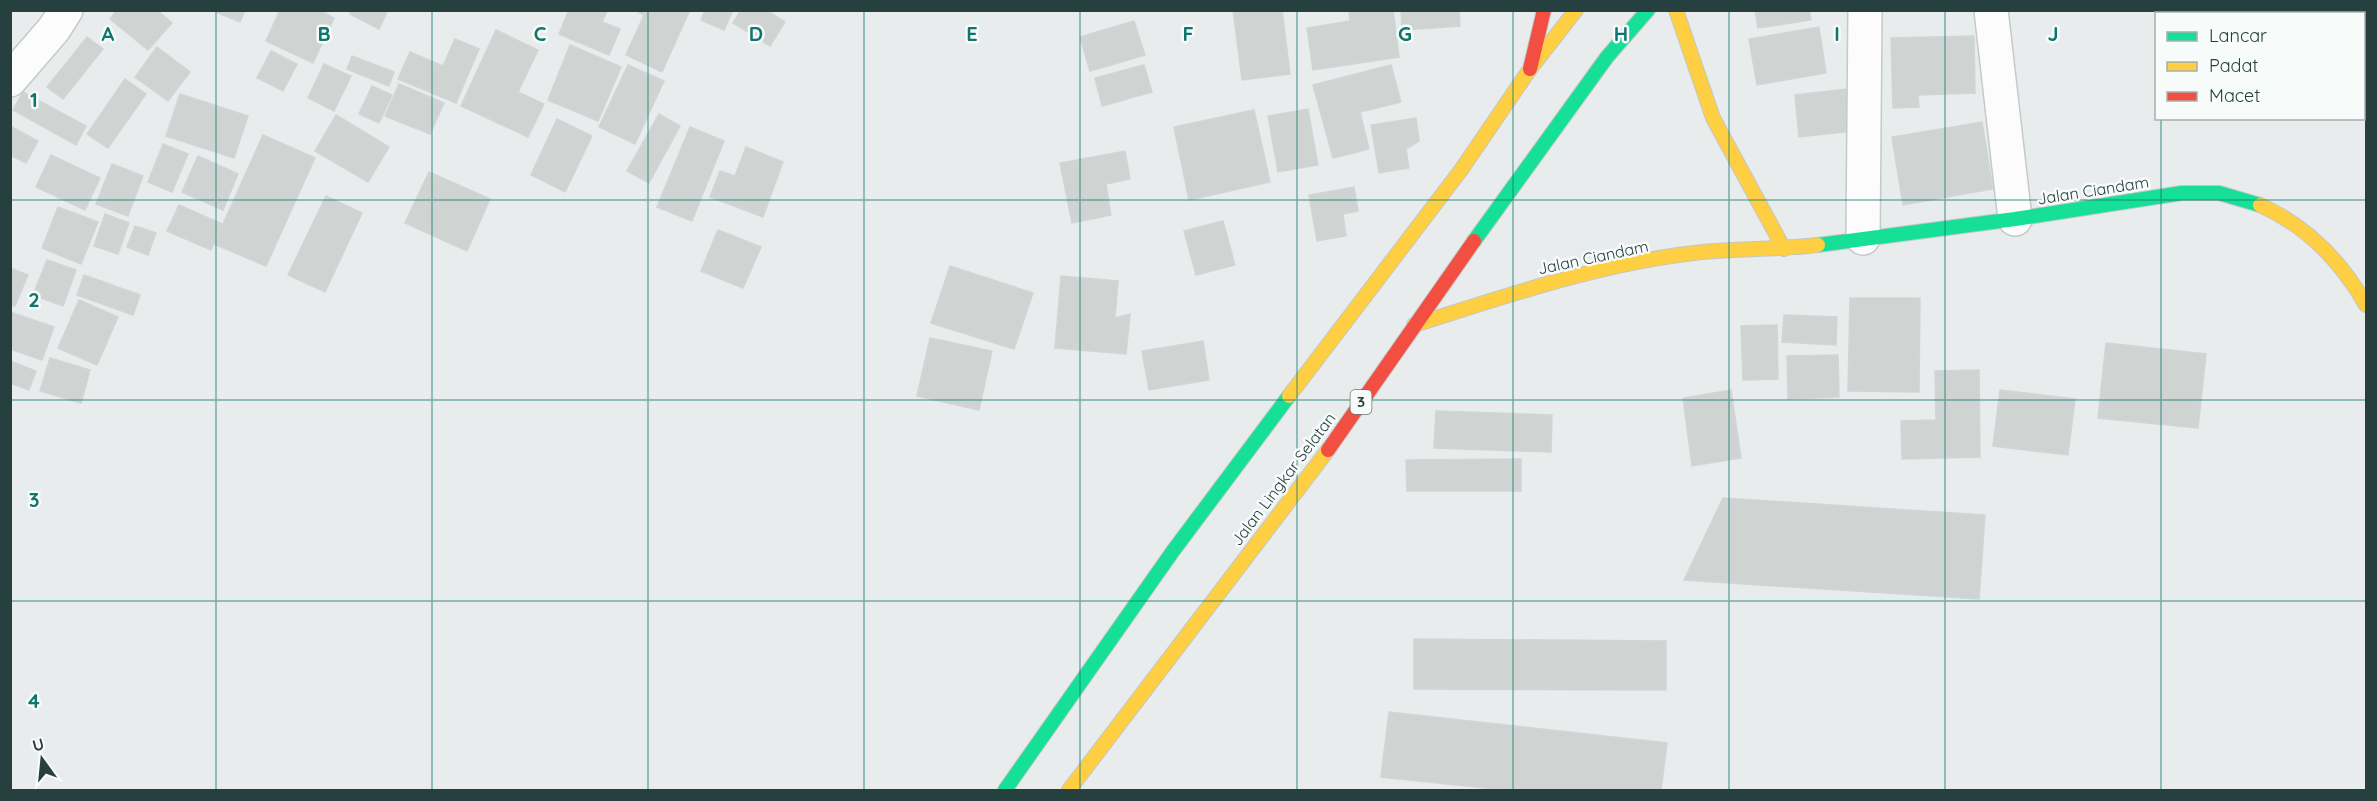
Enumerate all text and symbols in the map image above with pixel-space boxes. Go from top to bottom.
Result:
legend [2155,12,2365,120]
text: A [102,21,115,46]
text: B [317,21,331,46]
text: C [534,21,547,46]
text: D [749,21,763,46]
text: E [966,21,978,46]
text: F [1182,21,1194,46]
text: G [1398,21,1412,46]
text: H [1614,21,1628,46]
text: I [1834,21,1840,46]
text: J [2047,21,2059,46]
text: Lancar [2209,24,2267,47]
text: Padat [2209,54,2258,77]
text: Macet [2209,84,2260,107]
text: 1 [30,87,38,112]
street label: Jalan Ciandam [2036,171,2150,209]
street label: Jalan Ciandam [1536,236,1650,278]
text: 2 [28,287,40,312]
road number: 3 [1350,390,1372,414]
street label: Jalan Lingkar Selatan [1226,408,1340,550]
text: 3 [29,487,39,512]
text: 4 [28,688,40,713]
north arrow [12,729,72,789]
text: U [30,733,46,756]

